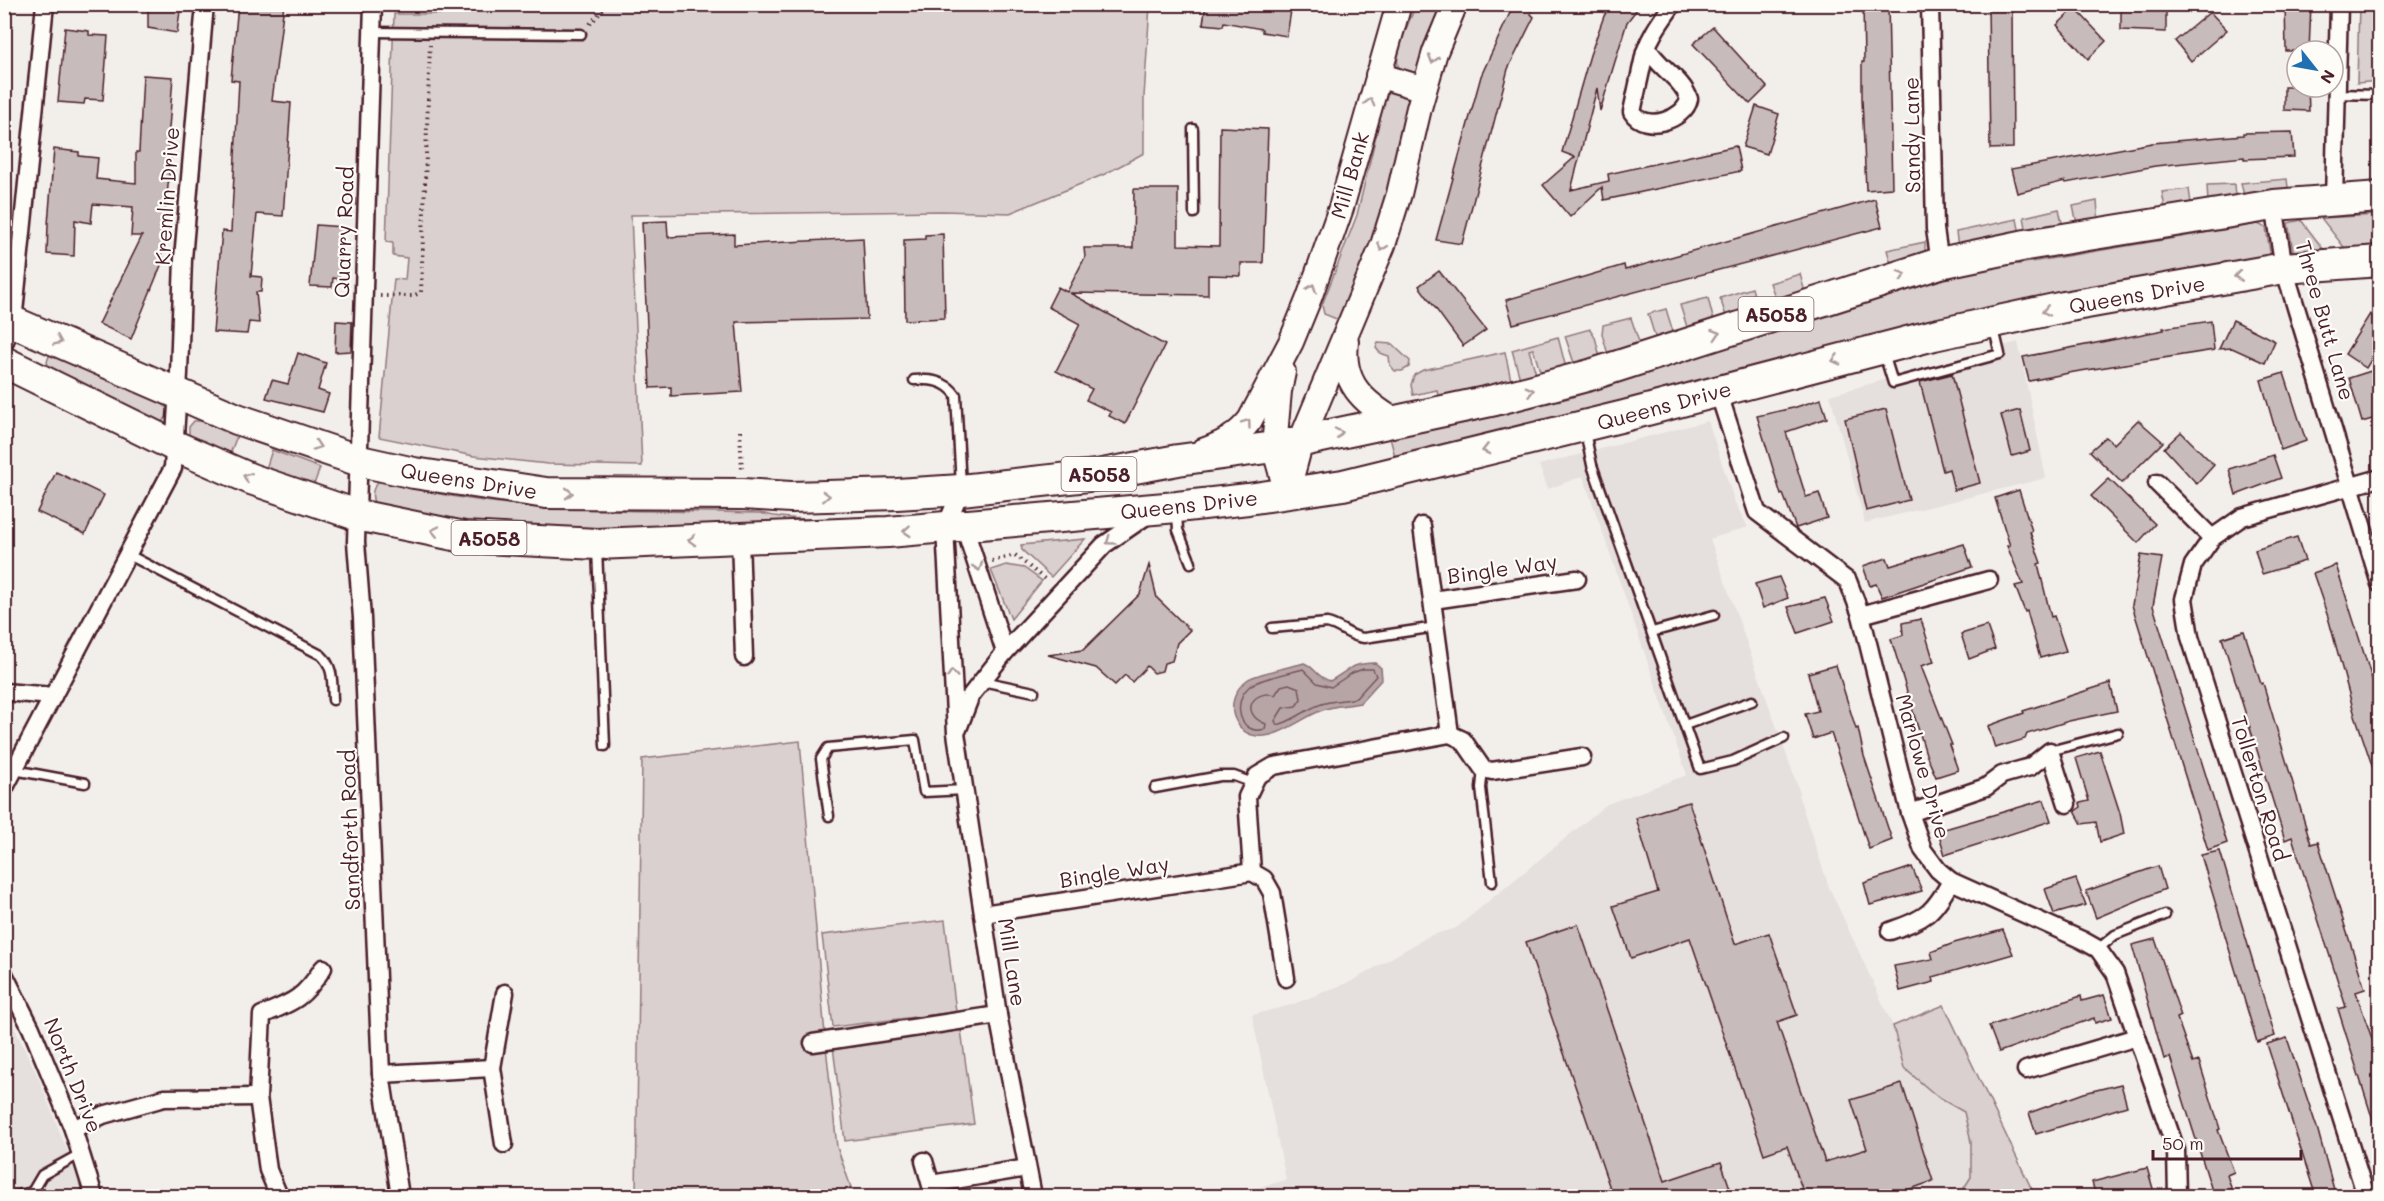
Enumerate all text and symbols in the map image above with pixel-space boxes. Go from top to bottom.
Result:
north arrow [2285,39,2345,99]
one-way arrow [1428,53,1441,64]
text: N [2316,66,2340,88]
street label: Sandy Lane [1896,77,1926,193]
one-way arrow [1363,97,1375,108]
street label: Kremlin Drive [148,126,184,266]
street label: Mill Bank [1324,128,1374,222]
street label: Quarry Road [327,166,359,298]
street label: Three Butt Lane [2290,237,2362,403]
one-way arrow [1377,241,1389,252]
street label: Queens Drive [2067,269,2207,319]
one-way arrow [2233,269,2243,282]
one-way arrow [1896,270,1907,282]
one-way arrow [1305,283,1318,294]
road number: A5058 [1738,297,1814,331]
one-way arrow [2041,304,2051,317]
one-way arrow [1710,329,1721,341]
one-way arrow [52,334,63,346]
one-way arrow [1831,353,1841,366]
street label: Queens Drive [1594,374,1734,436]
one-way arrow [1524,386,1534,398]
one-way arrow [1240,419,1251,430]
one-way arrow [1334,427,1344,440]
one-way arrow [311,439,321,452]
one-way arrow [1481,442,1491,455]
street label: Queens Drive [399,456,539,504]
road number: A5058 [1062,457,1136,491]
one-way arrow [243,472,254,484]
street label: Queens Drive [1119,483,1259,525]
one-way arrow [565,487,574,499]
one-way arrow [821,490,830,502]
road number: A5058 [452,521,526,555]
one-way arrow [903,524,912,537]
one-way arrow [430,525,440,538]
one-way arrow [687,534,696,547]
one-way arrow [1105,534,1116,545]
street label: Bingle Way [1445,547,1559,589]
one-way arrow [970,561,983,572]
one-way arrow [946,670,959,679]
street label: Marlowe Drive [1890,690,1958,842]
street label: Tollerton Road [2226,712,2296,864]
street label: Sandforth Road [333,749,365,911]
street label: Bingle Way [1057,849,1171,893]
street label: Mill Lane [993,916,1033,1008]
street label: North Drive [39,1013,109,1137]
scale bar [2153,1123,2302,1161]
text: 50 m [2162,1131,2204,1155]

